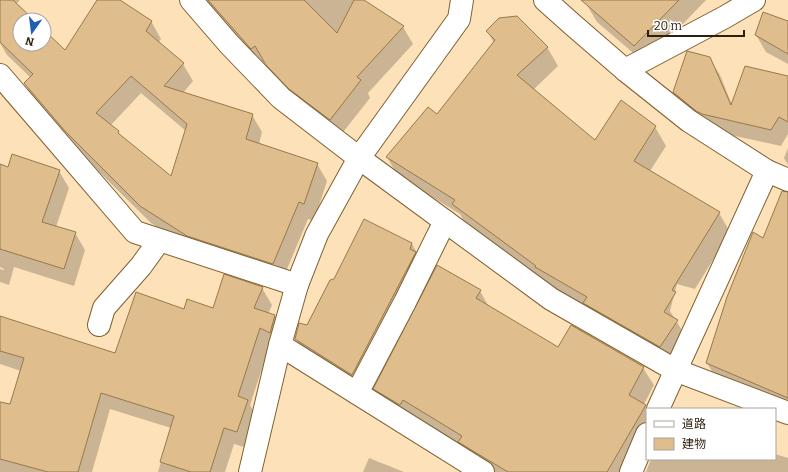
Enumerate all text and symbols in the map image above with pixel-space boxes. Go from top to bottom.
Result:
north arrow [12,12,52,52]
scale bar [648,12,744,38]
text: 20 m [654,19,683,33]
text: N [24,34,35,49]
legend [646,408,776,460]
text: 道路 [682,417,706,431]
text: 建物 [682,437,706,451]

